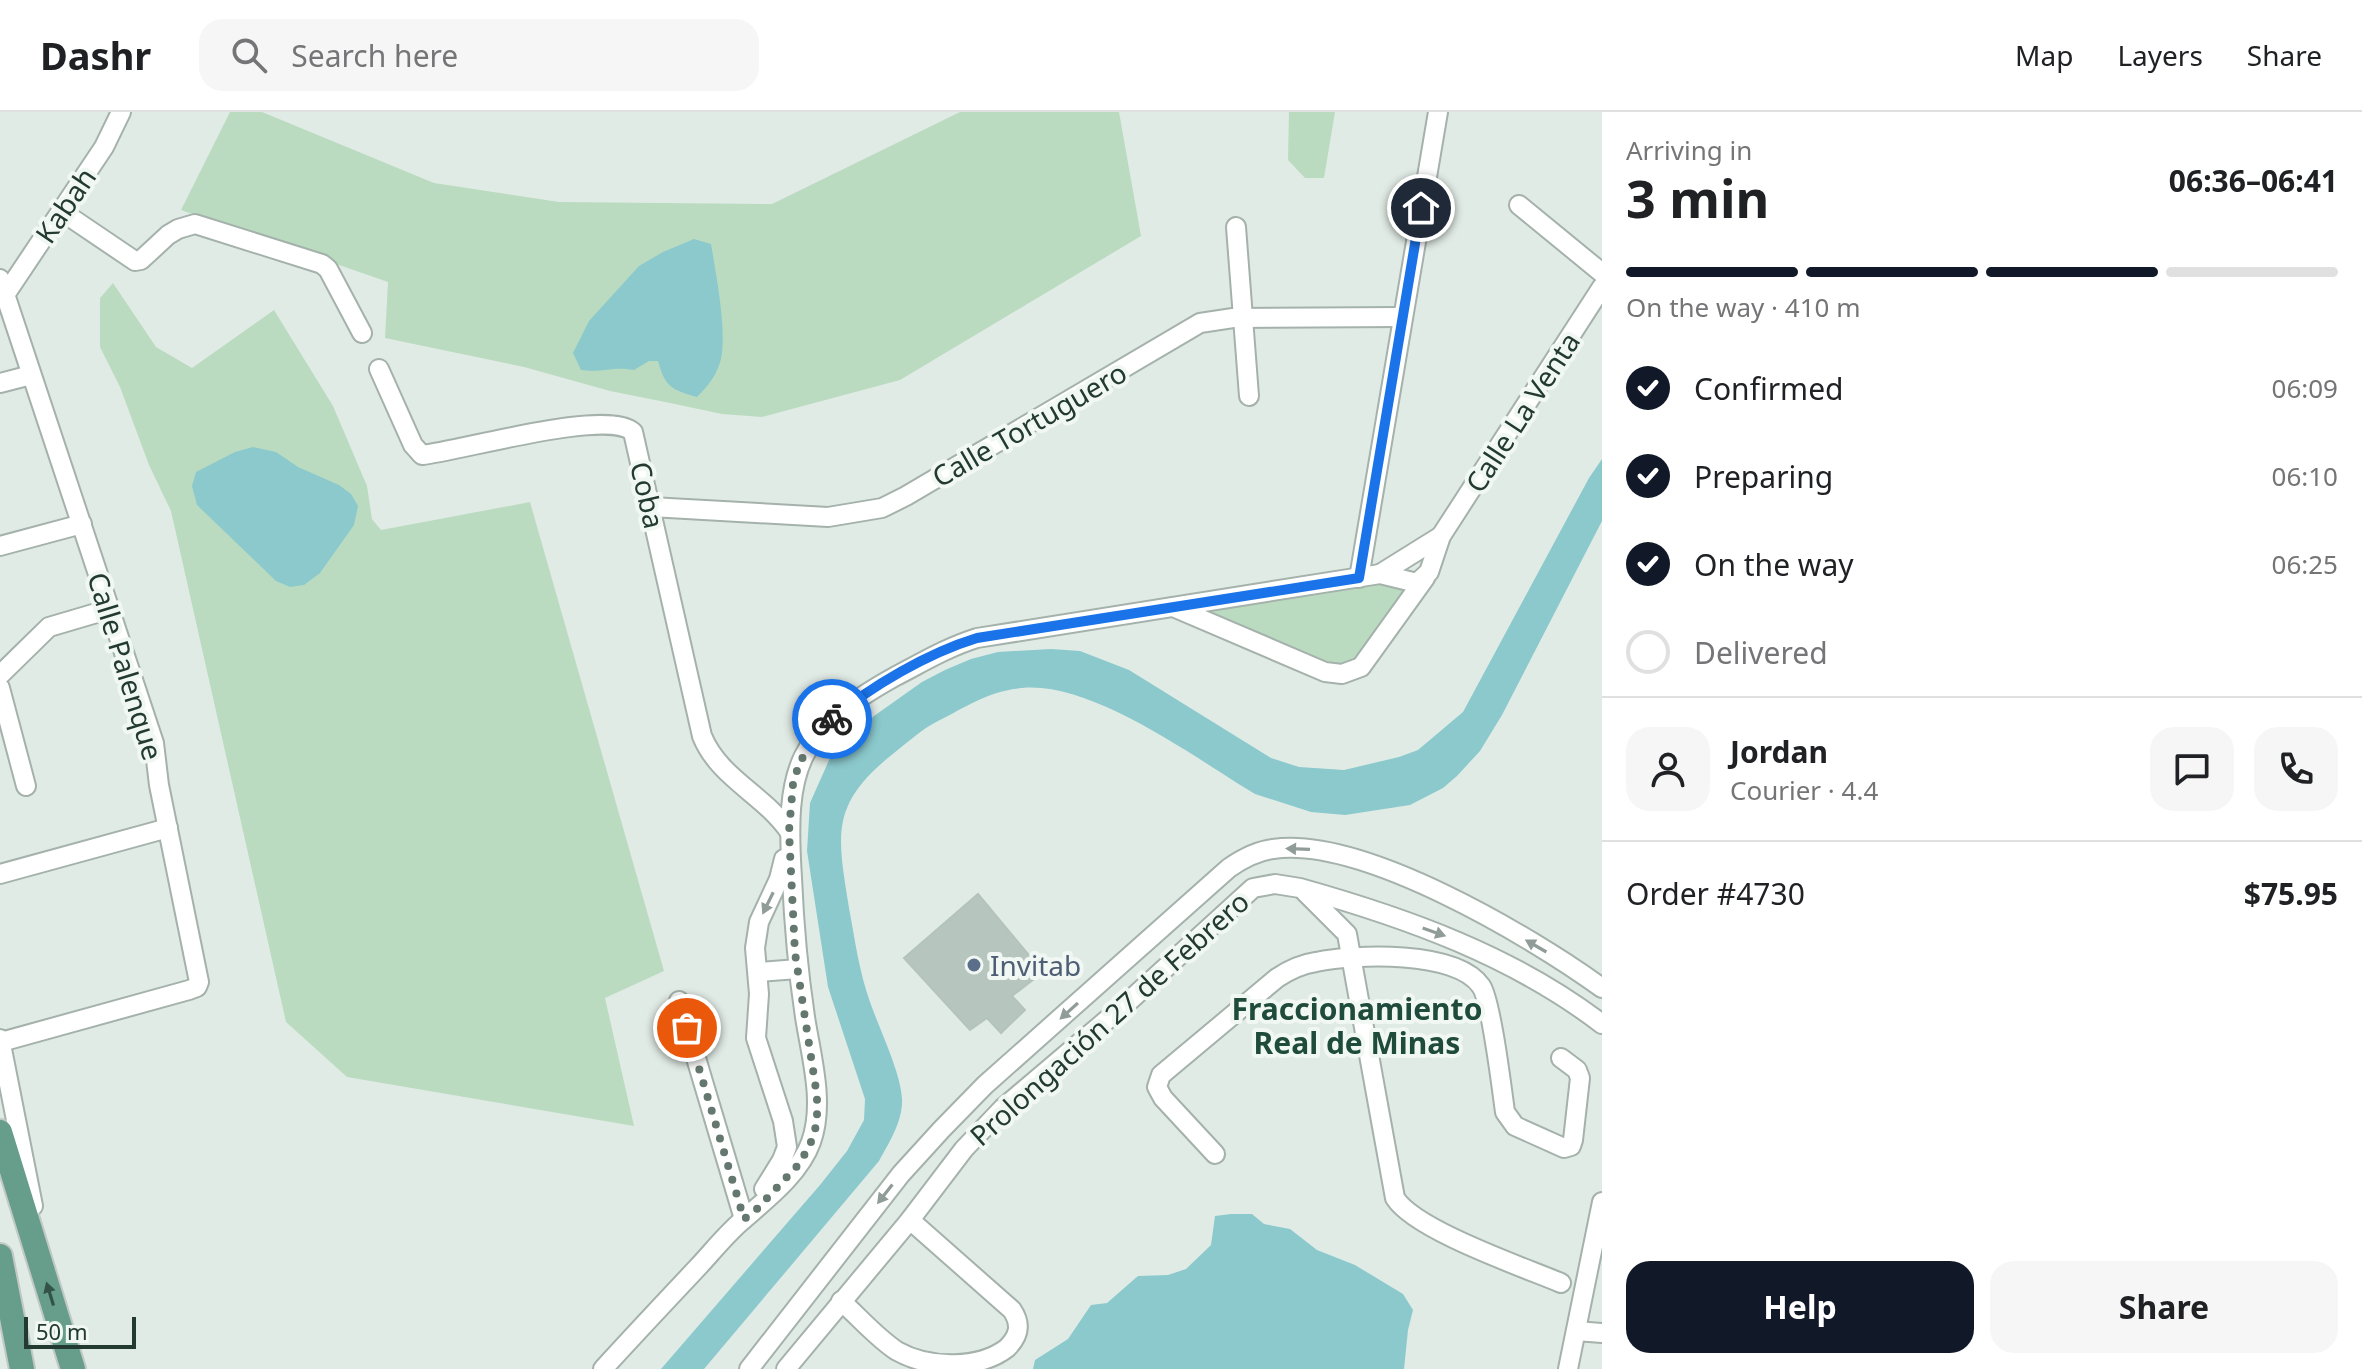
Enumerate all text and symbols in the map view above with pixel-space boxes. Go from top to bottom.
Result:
search box [199,19,759,91]
text: Dashr [40,29,151,81]
icon: search [227,33,271,77]
text: Search here [291,35,458,76]
text: Map [2015,36,2073,74]
text: Layers [2117,36,2203,74]
text: Share [2247,36,2322,74]
text: Arriving in [1626,132,1752,168]
street label: Kabah [26,160,104,250]
text: 06:36–06:41 [2169,160,2338,201]
text: 3 min [1626,162,1769,233]
pin [1387,174,1455,242]
icon: home [1399,186,1443,230]
text: On the way · 410 m [1626,289,1860,325]
street label: Calle La Venta [1456,325,1588,499]
street label: Calle Tortuguero [925,353,1133,495]
icon: check [1626,366,1670,410]
text: Confirmed [1694,368,1844,409]
text: 06:09 [2272,370,2338,406]
icon: check [1626,454,1670,498]
text: Preparing [1694,456,1833,497]
street label: Coba [622,458,674,532]
text: 06:10 [2272,458,2338,494]
icon: check [1626,542,1670,586]
text: On the way [1694,544,1854,585]
text: 06:25 [2272,546,2338,582]
street label: Calle Palenque [79,568,173,764]
text: Delivered [1694,632,1828,673]
courier [792,679,872,759]
icon: bike [810,697,854,741]
button: person [1626,727,1710,811]
button: chat [2150,727,2234,811]
button: phone [2254,727,2338,811]
text: Jordan [1730,731,1828,772]
text: Courier · 4.4 [1730,772,1878,808]
one-way arrow [1285,842,1310,855]
text: Order #4730 [1626,873,1805,914]
text: $75.95 [2244,873,2338,914]
street label: Prolongación 27 de Febrero [961,882,1257,1154]
one-way arrow [761,892,775,915]
one-way arrow [1422,927,1446,939]
one-way arrow [1525,939,1547,953]
place label: Invitab [990,946,1081,984]
marker: Invitab [965,956,983,974]
district label: Fraccionamiento Real de Minas [1232,988,1482,1063]
pin [653,994,721,1062]
one-way arrow [1059,1001,1078,1019]
icon: bag [665,1006,709,1050]
one-way arrow [878,1184,894,1204]
button: Help [1626,1261,1974,1353]
button: Share [1990,1261,2338,1353]
one-way arrow [43,1282,56,1306]
scale bar [24,1313,136,1349]
text: 50 m [36,1316,87,1346]

